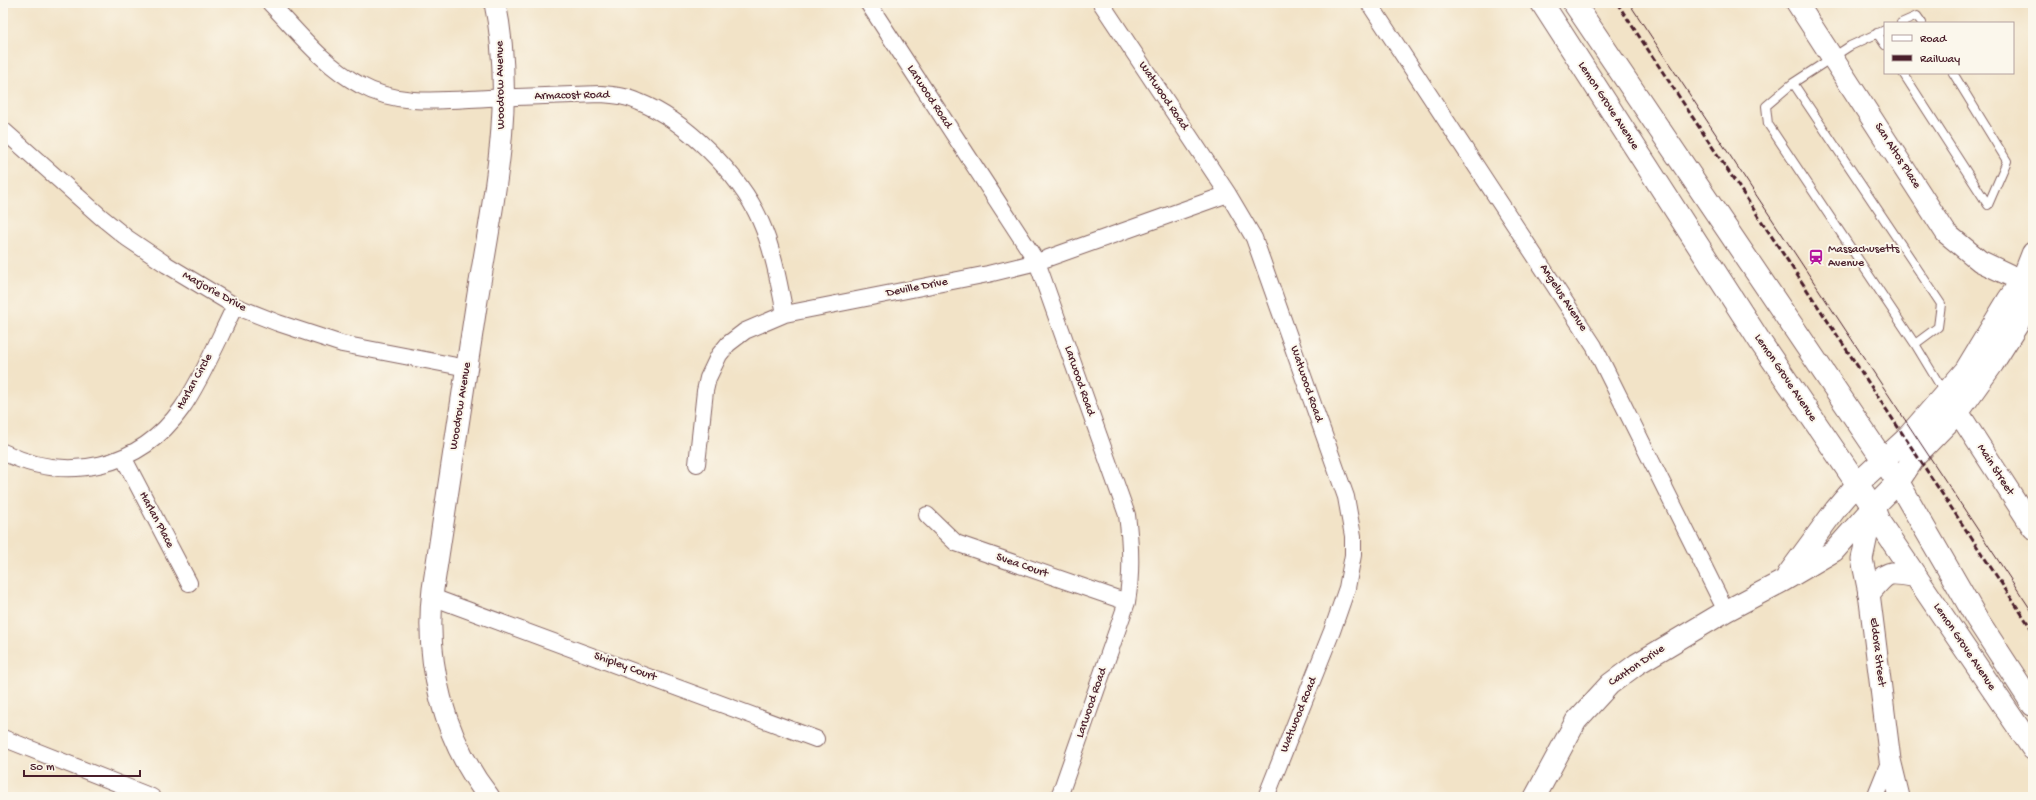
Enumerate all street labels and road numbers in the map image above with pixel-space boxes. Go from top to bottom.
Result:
street label: Woodrow Avenue [493,40,509,129]
street label: Watwood Road [1135,59,1192,134]
street label: Lemon Grove Avenue [1574,59,1642,153]
street label: Larwood Road [903,63,955,132]
street label: Armacost Road [534,88,611,104]
street label: San Altos Place [1871,121,1924,192]
street label: Angelus Avenue [1536,262,1590,335]
street label: Marjorie Drive [180,269,249,316]
street label: Deville Drive [884,275,950,301]
street label: Lemon Grove Avenue [1751,332,1820,425]
street label: Larwood Road [1060,344,1098,419]
street label: Watwood Road [1286,344,1326,425]
street label: Harlan Circle [174,351,217,412]
street label: Woodrow Avenue [447,360,475,451]
street label: Main Street [1973,442,2017,499]
street label: Harlan Place [135,489,177,551]
street label: Svea Court [994,551,1051,582]
street label: Lemon Grove Avenue [1930,601,1999,694]
street label: Eldora Street [1866,617,1888,688]
street label: Canton Drive [1606,642,1668,690]
street label: Shipley Court [592,649,659,685]
street label: Larwood Road [1073,665,1111,740]
street label: Watwood Road [1278,675,1321,755]

